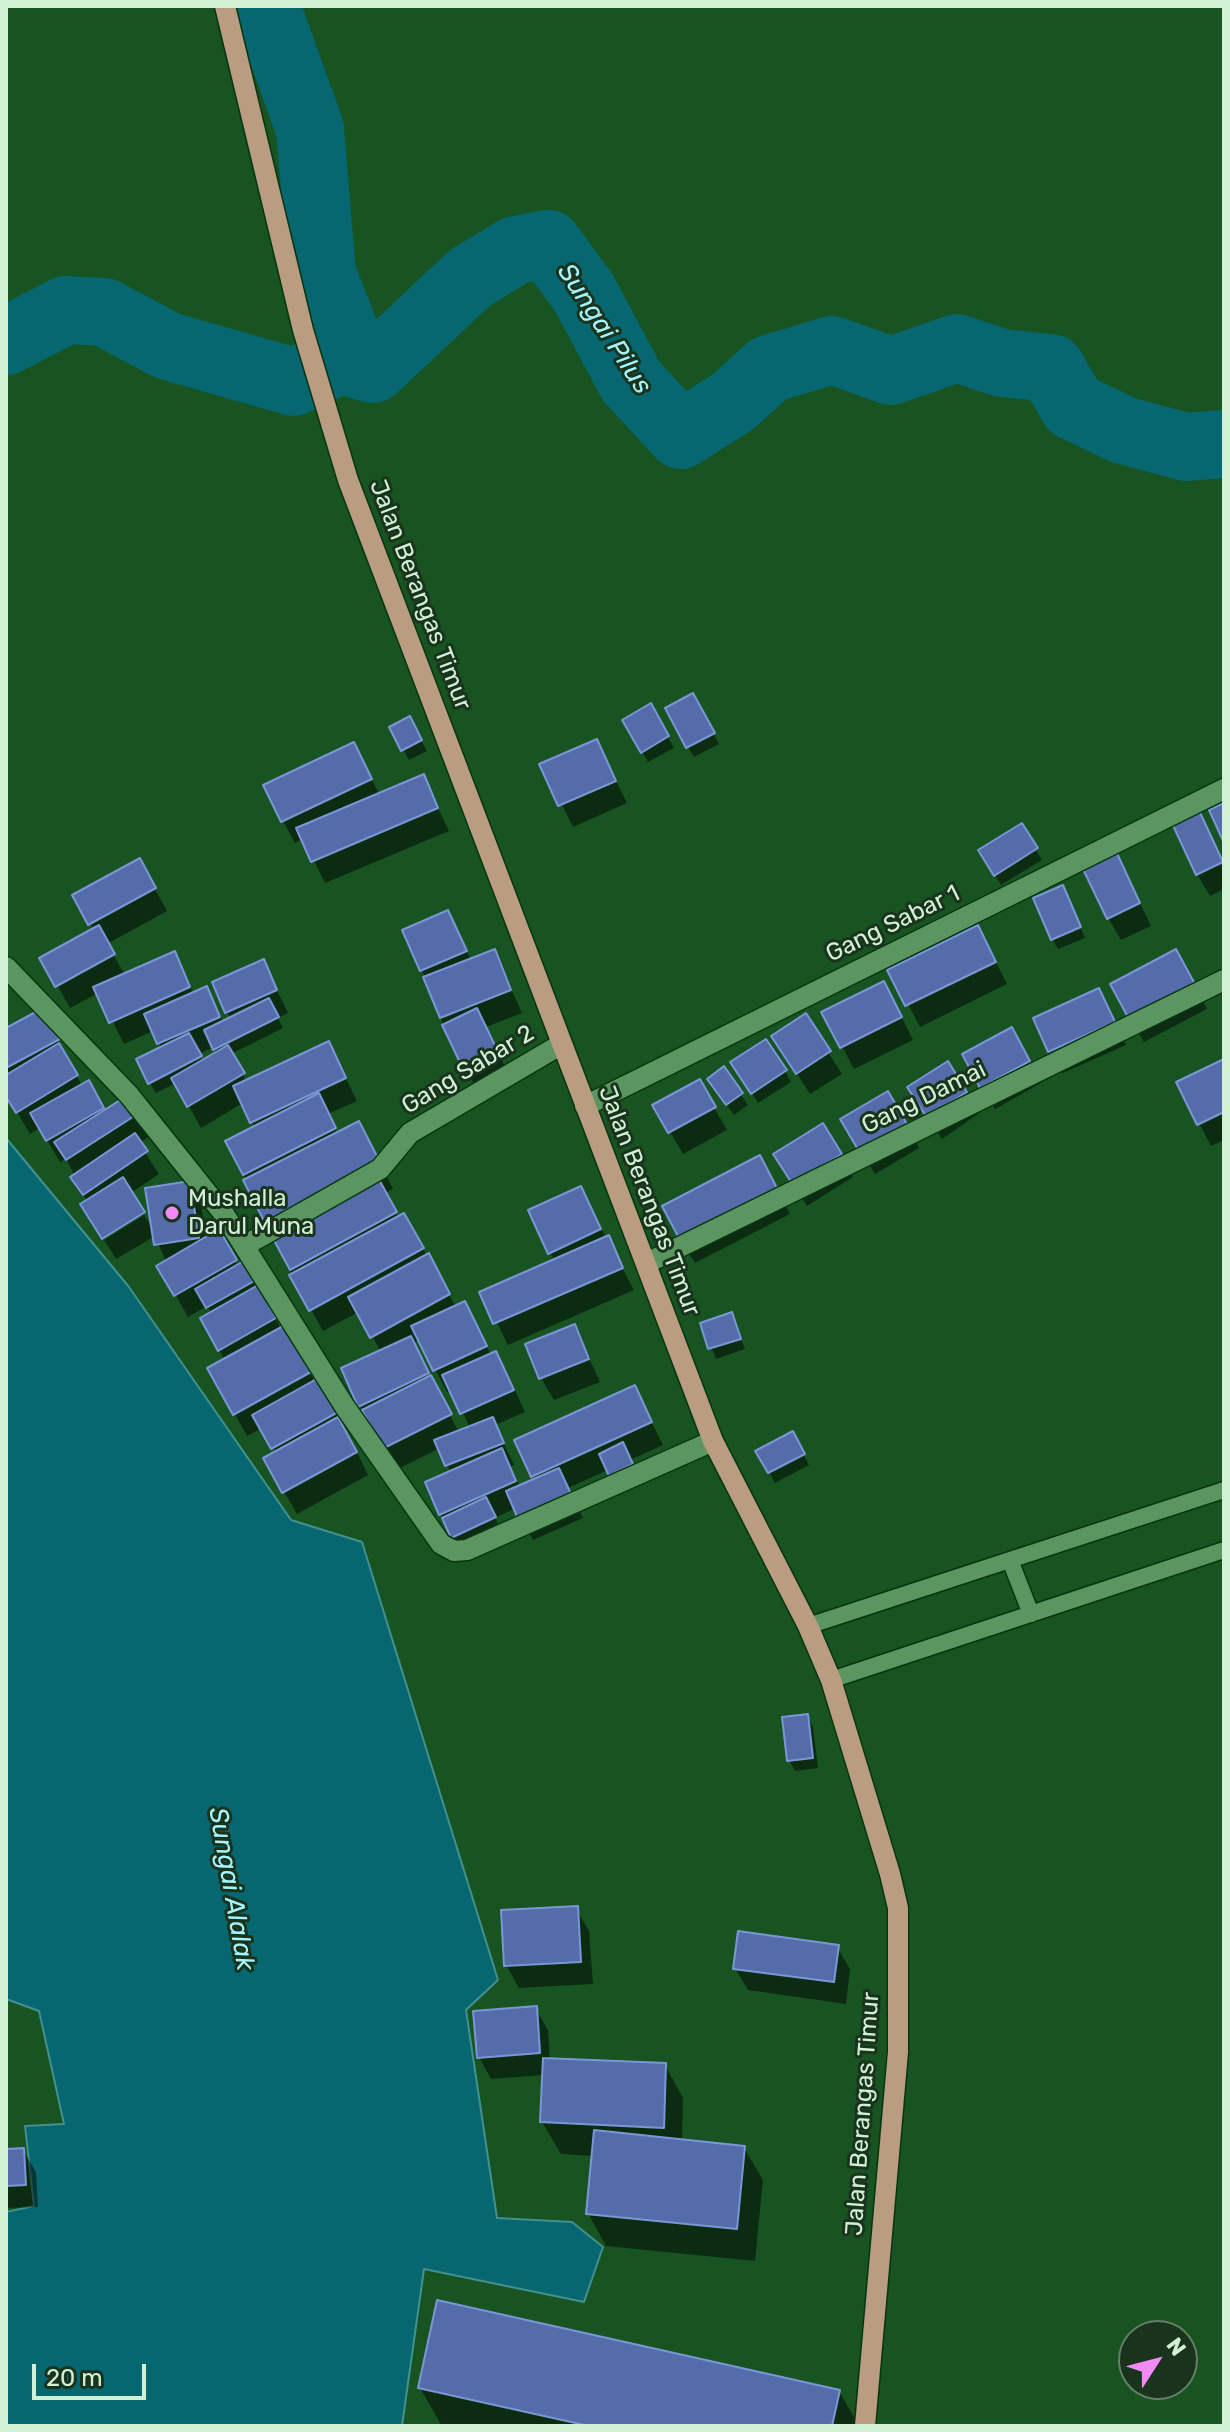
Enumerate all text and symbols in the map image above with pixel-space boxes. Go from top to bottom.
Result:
water label: Sungai Pilus [550,258,658,400]
street label: Jalan Berangas Timur [363,476,477,714]
street label: Gang Sabar 1 [821,879,965,969]
street label: Gang Sabar 2 [397,1019,539,1121]
street label: Gang Damai [857,1056,991,1140]
street label: Jalan Berangas Timur [592,1082,706,1320]
place label: Mushalla Darul Muna [188,1185,314,1241]
marker: Mushalla Darul Muna [163,1204,181,1222]
water label: Sungai Alalak [201,1805,261,1973]
street label: Jalan Berangas Timur [840,1991,886,2237]
north arrow [1118,2320,1198,2400]
text: N [1161,2332,1192,2361]
scale bar [36,2348,150,2398]
text: 20 m [46,2364,103,2392]

